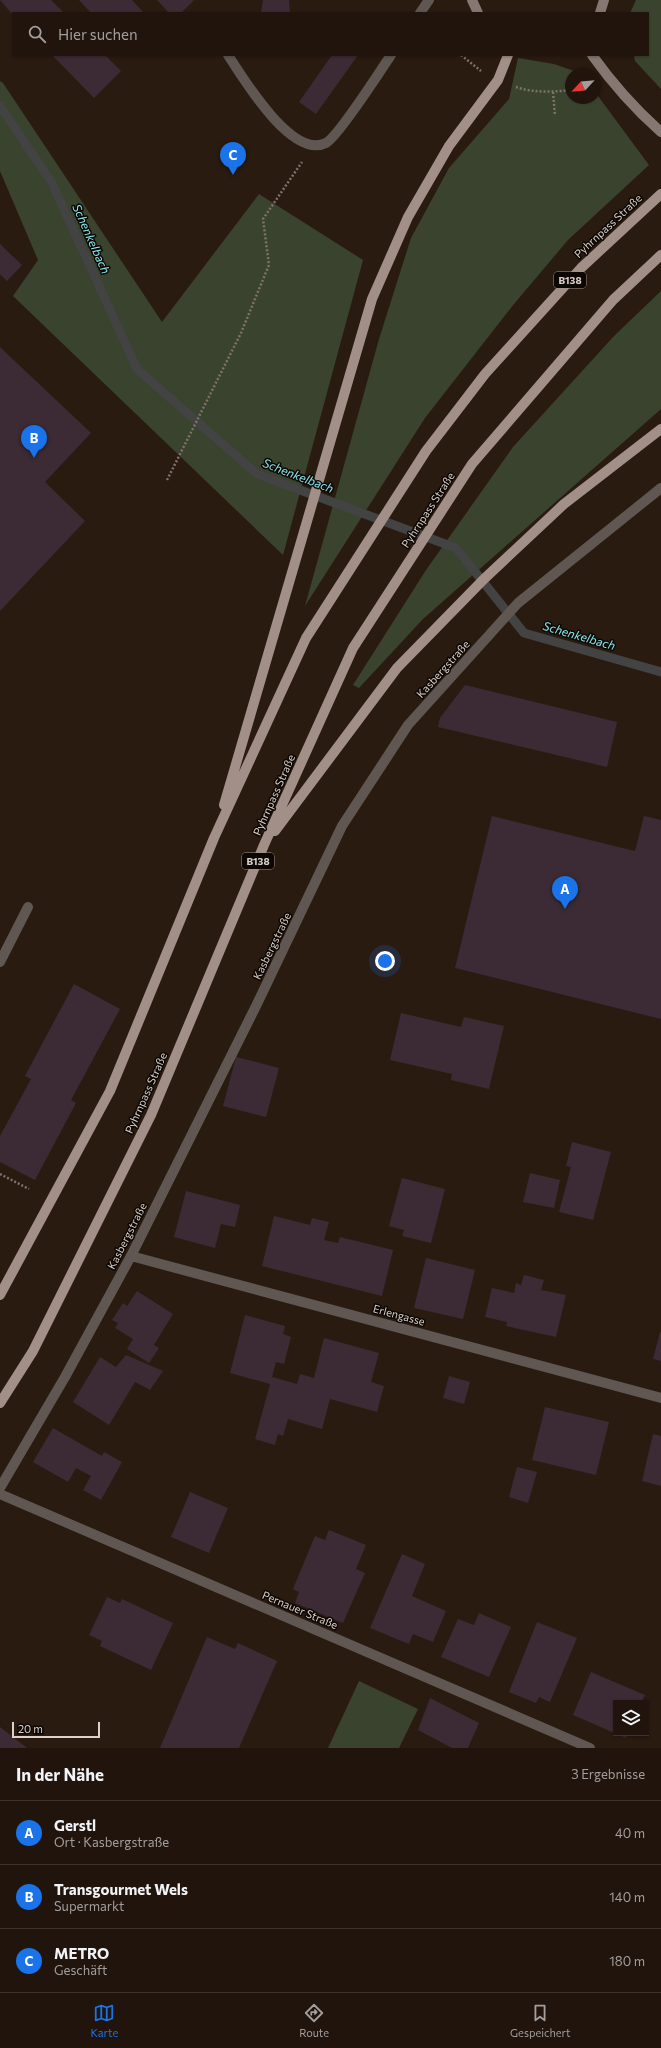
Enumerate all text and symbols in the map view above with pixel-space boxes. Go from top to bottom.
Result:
search box [12,12,649,56]
icon: search [26,23,48,45]
text: Hier suchen [58,25,138,43]
north arrow [565,68,601,104]
pin: C [220,142,246,175]
street label: Pyhrnpass Straße [571,191,644,260]
water label: Schenkelbach [70,202,114,276]
road number: B138 [554,272,586,288]
pin: B [21,425,47,458]
water label: Schenkelbach [261,455,336,495]
street label: Pyhrnpass Straße [398,469,457,550]
water label: Schenkelbach [541,618,617,652]
street label: Kasbergstraße [413,637,472,700]
street label: Pyhrnpass Straße [250,752,297,837]
road number: B138 [242,853,274,869]
pin: A [552,876,578,909]
street label: Kasbergstraße [250,910,293,981]
your location [375,951,395,971]
street label: Pyhrnpass Straße [122,1050,169,1135]
street label: Kasbergstraße [104,1200,149,1271]
street label: Erlengasse [372,1301,427,1328]
street label: Pernauer Straße [260,1588,340,1631]
map controls [613,1700,649,1736]
button: layers [613,1700,649,1736]
scale bar [12,1720,100,1739]
text: 20 m [18,1722,43,1735]
text: In der Nähe [16,1764,104,1785]
text: 3 Ergebnisse [571,1766,645,1782]
text: Gerstl [54,1816,96,1834]
text: A [24,1825,34,1841]
text: 40 m [615,1825,645,1841]
text: Ort · Kasbergstraße [54,1834,169,1850]
text: Transgourmet Wels [54,1880,188,1898]
text: B [25,1889,33,1905]
text: 140 m [609,1889,645,1905]
text: Supermarkt [54,1898,124,1914]
text: METRO [54,1944,109,1962]
text: C [25,1953,33,1969]
text: 180 m [609,1953,645,1969]
text: Geschäft [54,1962,107,1978]
tab: Karte [90,2002,118,2039]
tab: Route [299,2002,329,2039]
tab: Gespeichert [510,2002,571,2039]

